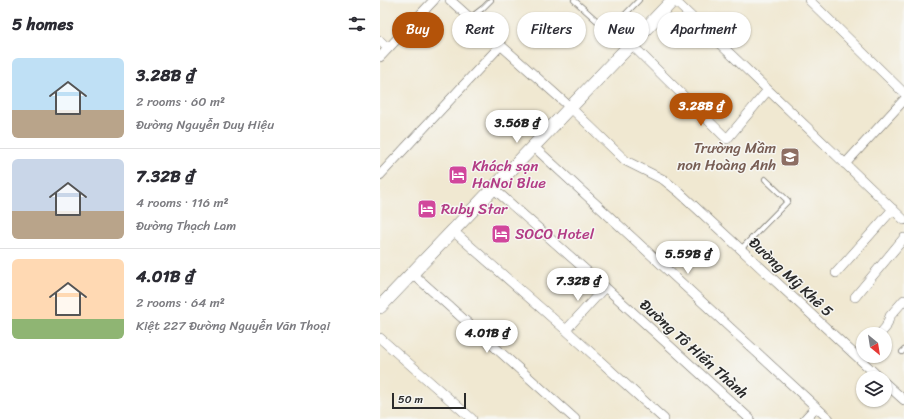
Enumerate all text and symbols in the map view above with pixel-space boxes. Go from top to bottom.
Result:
text: 5 homes [12,9,73,39]
chip: Buy [392,12,444,48]
chip: Rent [452,12,509,48]
chip: Filters [517,12,586,48]
chip: New [594,12,649,48]
chip: Apartment [657,12,751,48]
icon: filters [346,13,368,35]
text: 3.28B ₫ [136,60,195,90]
icon: home [44,74,92,122]
text: 2 rooms · 60 m² [136,90,225,113]
pin: 3.28B ₫ [664,93,738,127]
text: 3.28B ₫ [679,94,723,117]
pin: 3.56B ₫ [480,110,554,144]
text: 3.56B ₫ [495,111,539,134]
text: Đường Nguyễn Duy Hiệu [136,113,274,136]
place label: Trường Mầm non Hoàng Anh [677,135,776,178]
school or university icon: Trường Mầm non Hoàng Anh [779,146,801,168]
place label: Khách sạn HaNoi Blue [472,153,546,196]
text: 7.32B ₫ [136,161,194,191]
hotel icon: Khách sạn HaNoi Blue [447,164,469,186]
icon: home [44,175,92,223]
text: 4 rooms · 116 m² [136,191,229,214]
place label: Ruby Star [441,196,508,222]
hotel icon: Ruby Star [416,198,438,220]
text: Đường Thạch Lam [136,214,236,237]
place label: SOCO Hotel [515,221,595,247]
hotel icon: SOCO Hotel [490,223,512,245]
street label: Đường Mỹ Khê 5 [742,231,840,323]
pin: 5.59B ₫ [651,241,725,275]
text: 5.59B ₫ [665,242,711,265]
text: 4.01B ₫ [136,261,194,291]
pin: 7.32B ₫ [541,268,615,302]
text: 7.32B ₫ [556,269,600,292]
icon: home [44,275,92,323]
text: 2 rooms · 64 m² [136,291,225,314]
street label: Đường Tô Hiến Thành [633,293,755,405]
text: Kiệt 227 Đường Nguyễn Văn Thoại [136,314,330,337]
pin: 4.01B ₫ [450,320,524,354]
text: 4.01B ₫ [465,321,509,344]
north arrow [856,327,892,363]
map controls [856,327,892,407]
button: layers [856,371,892,407]
text: 50 m [398,390,423,409]
scale bar [392,391,466,410]

